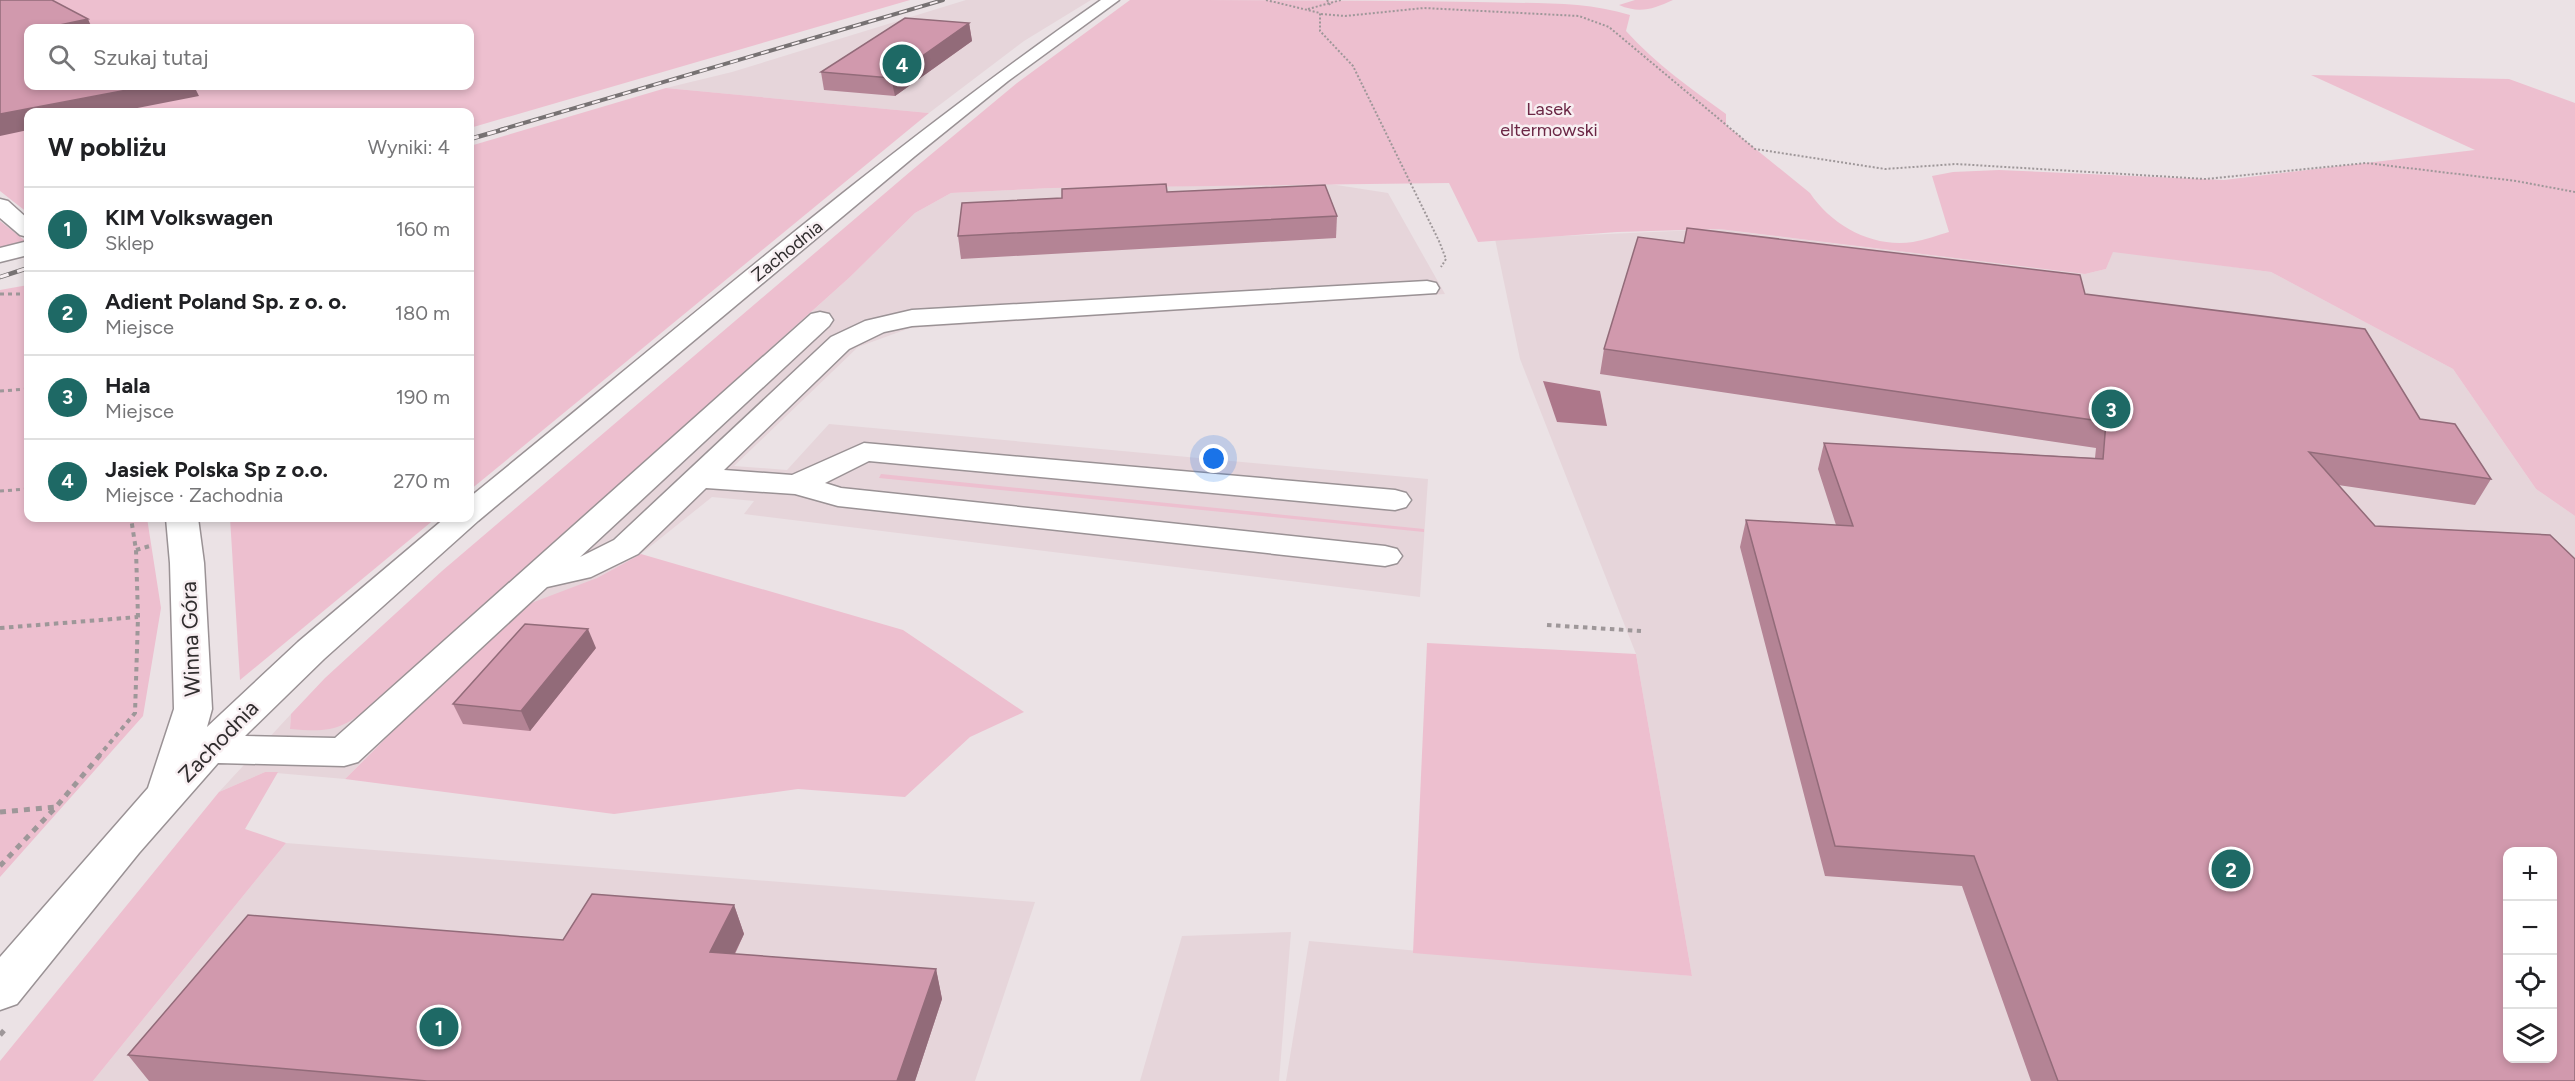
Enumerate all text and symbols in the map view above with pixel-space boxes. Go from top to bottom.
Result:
search box [24,24,474,90]
icon: search [45,41,78,74]
pin: 4 [882,42,922,86]
text: Szukaj tutaj [93,44,209,71]
park label: Lasek eltermowski [1500,98,1598,141]
text: W pobliżu [48,131,166,163]
text: Wyniki: 4 [368,135,450,159]
text: KIM Volkswagen [105,204,273,231]
street label: Zachodnia [747,216,827,286]
text: 1 [63,217,72,241]
text: 160 m [396,217,450,241]
text: Sklep [105,231,154,255]
text: Adient Poland Sp. z o. o. [105,288,347,315]
text: 2 [62,301,73,325]
text: 180 m [395,301,450,325]
text: Miejsce [105,315,174,339]
text: Hala [105,372,150,399]
text: 3 [62,385,73,409]
text: 190 m [396,385,450,409]
pin: 3 [2092,386,2130,432]
text: Miejsce [105,399,174,423]
your location [1199,444,1228,473]
text: Jasiek Polska Sp z o.o. [105,456,328,483]
text: 4 [61,469,74,493]
text: 270 m [393,469,450,493]
text: Miejsce · Zachodnia [105,483,283,507]
street label: Winna Góra [175,581,206,697]
street label: Zachodnia [173,695,264,788]
pin: 2 [2212,846,2250,892]
map controls [2503,847,2557,1063]
button: + [2503,847,2557,901]
button: − [2503,901,2557,955]
button: locate [2503,955,2557,1009]
pin: 1 [420,1004,458,1050]
button: layers [2503,1009,2557,1063]

